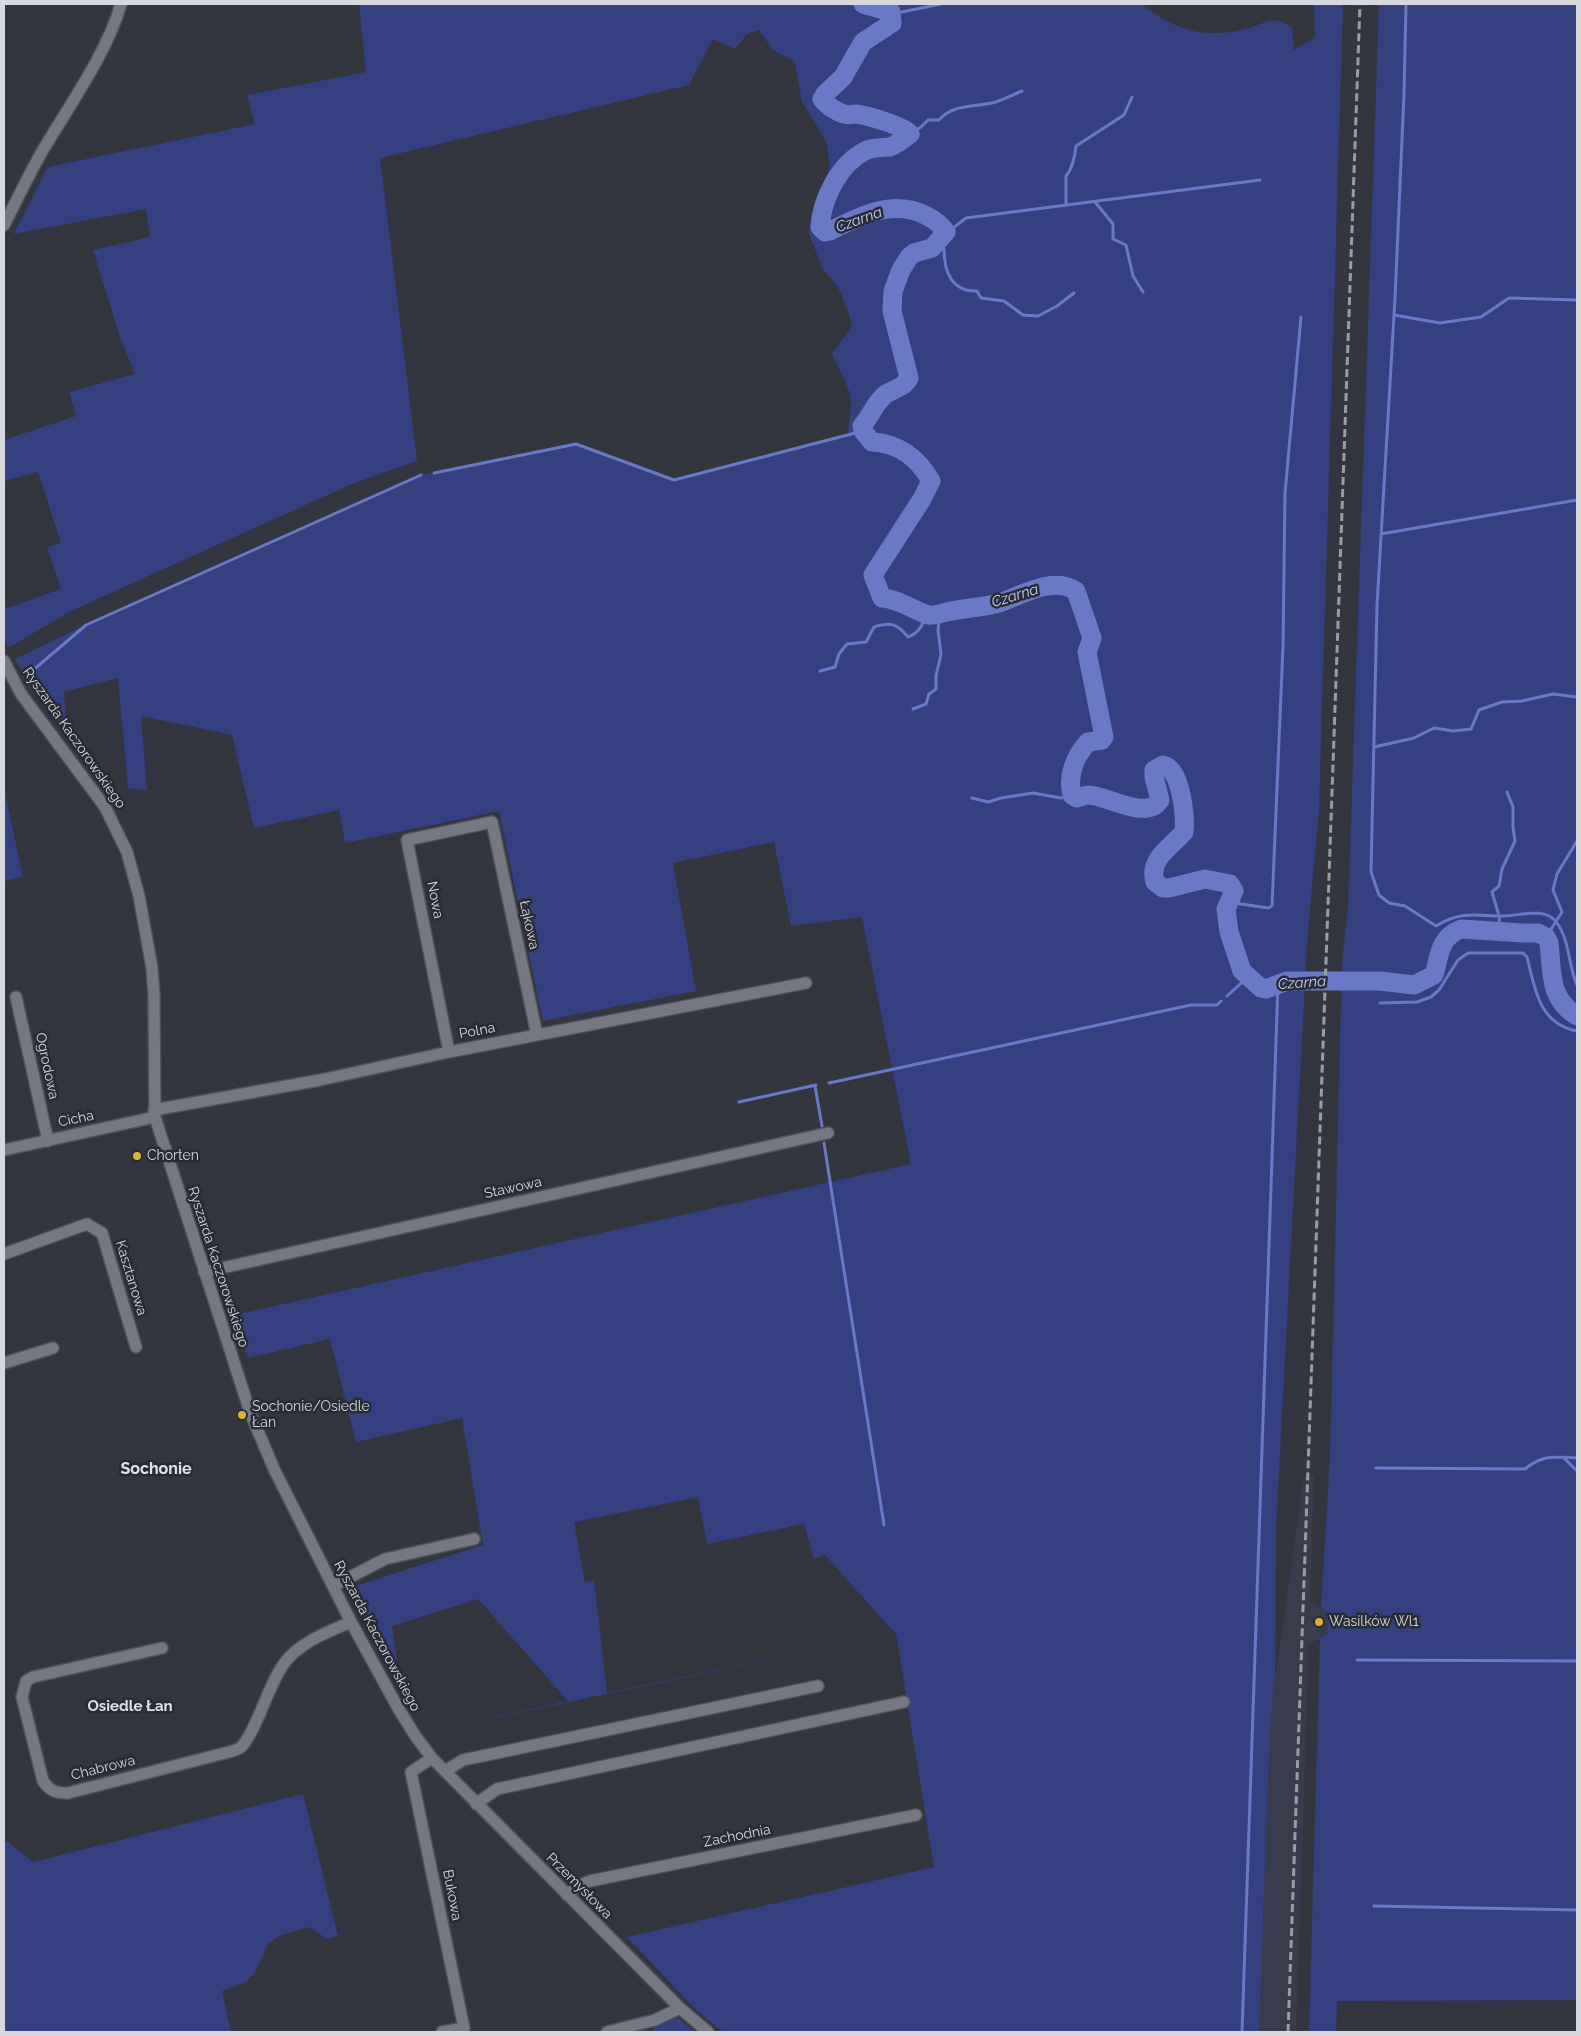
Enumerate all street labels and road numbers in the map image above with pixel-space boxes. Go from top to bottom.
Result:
street label: Ryszarda Kaczorowskiego [19,664,129,812]
street label: Nowa [423,880,447,920]
street label: Łąkowa [516,899,542,951]
street label: Polna [457,1019,497,1043]
street label: Ogrodowa [32,1031,62,1101]
street label: Cicha [57,1107,95,1131]
street label: Stawowa [483,1174,543,1202]
street label: Ryszarda Kaczorowskiego [184,1184,252,1350]
street label: Kasztanowa [112,1238,150,1318]
street label: Ryszarda Kaczorowskiego [330,1558,424,1714]
street label: Chabrowa [69,1752,137,1784]
street label: Zachodnia [702,1821,772,1851]
street label: Przemysłowa [542,1849,616,1923]
street label: Bukowa [439,1868,465,1922]

